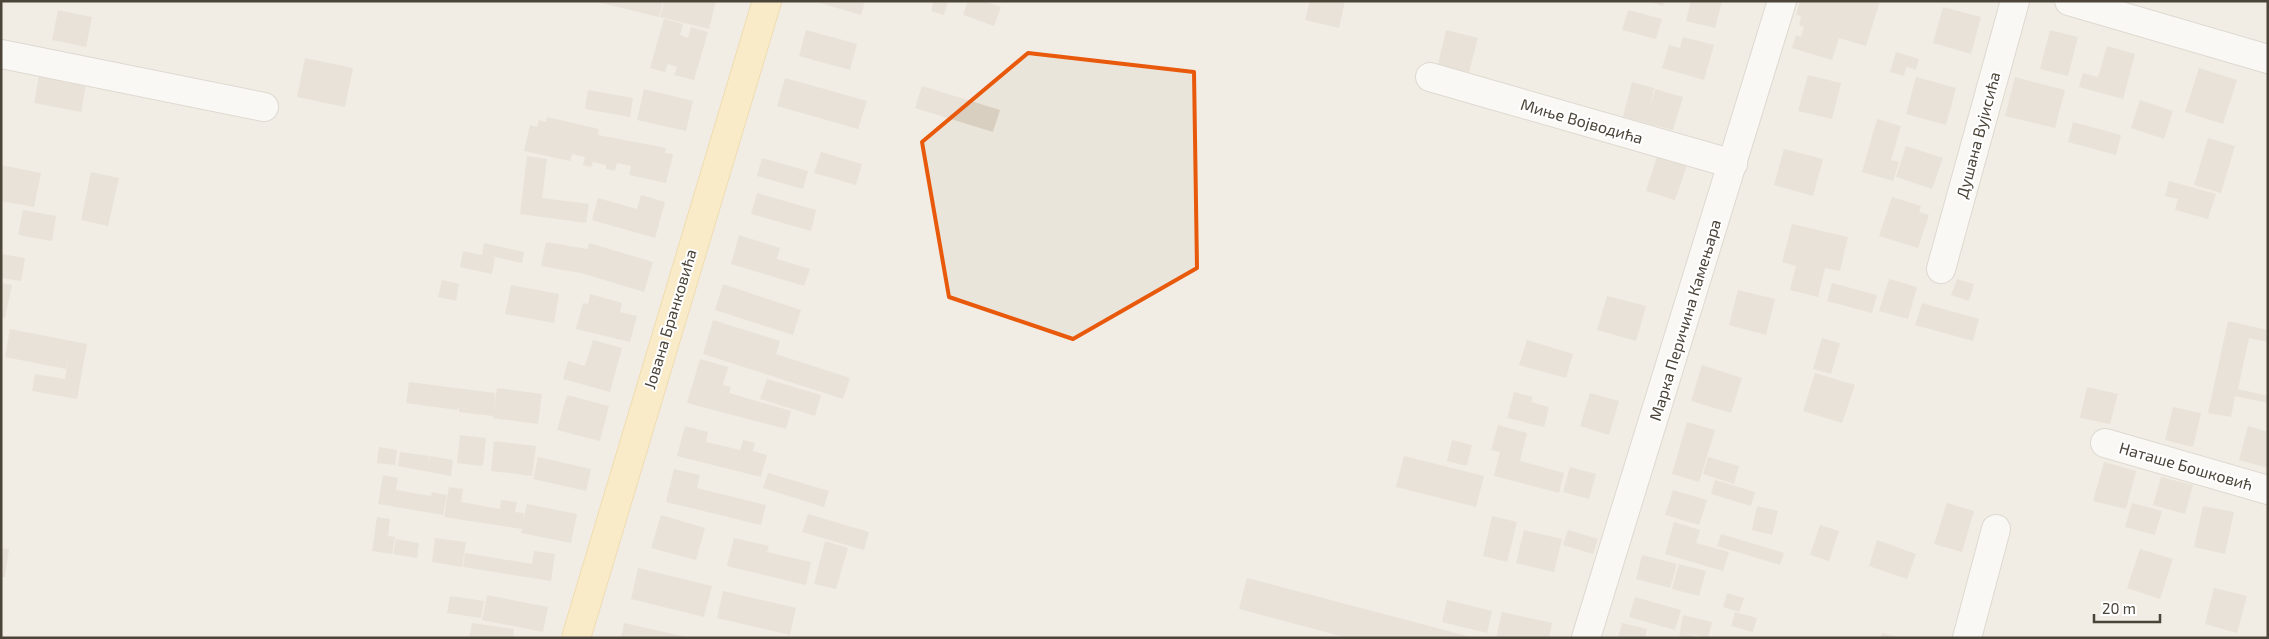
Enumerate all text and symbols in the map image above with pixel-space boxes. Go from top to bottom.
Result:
street label: Душана Вујисића [1951,70,2005,200]
street label: Миње Војводића [1518,94,1646,148]
street label: Марка Перичина Камењара [1645,217,1724,423]
street label: Јована Бранковића [639,247,700,391]
street label: Наташе Бошковић [2117,437,2255,494]
scale bar [2094,592,2160,624]
text: 20 m [2102,599,2136,617]

